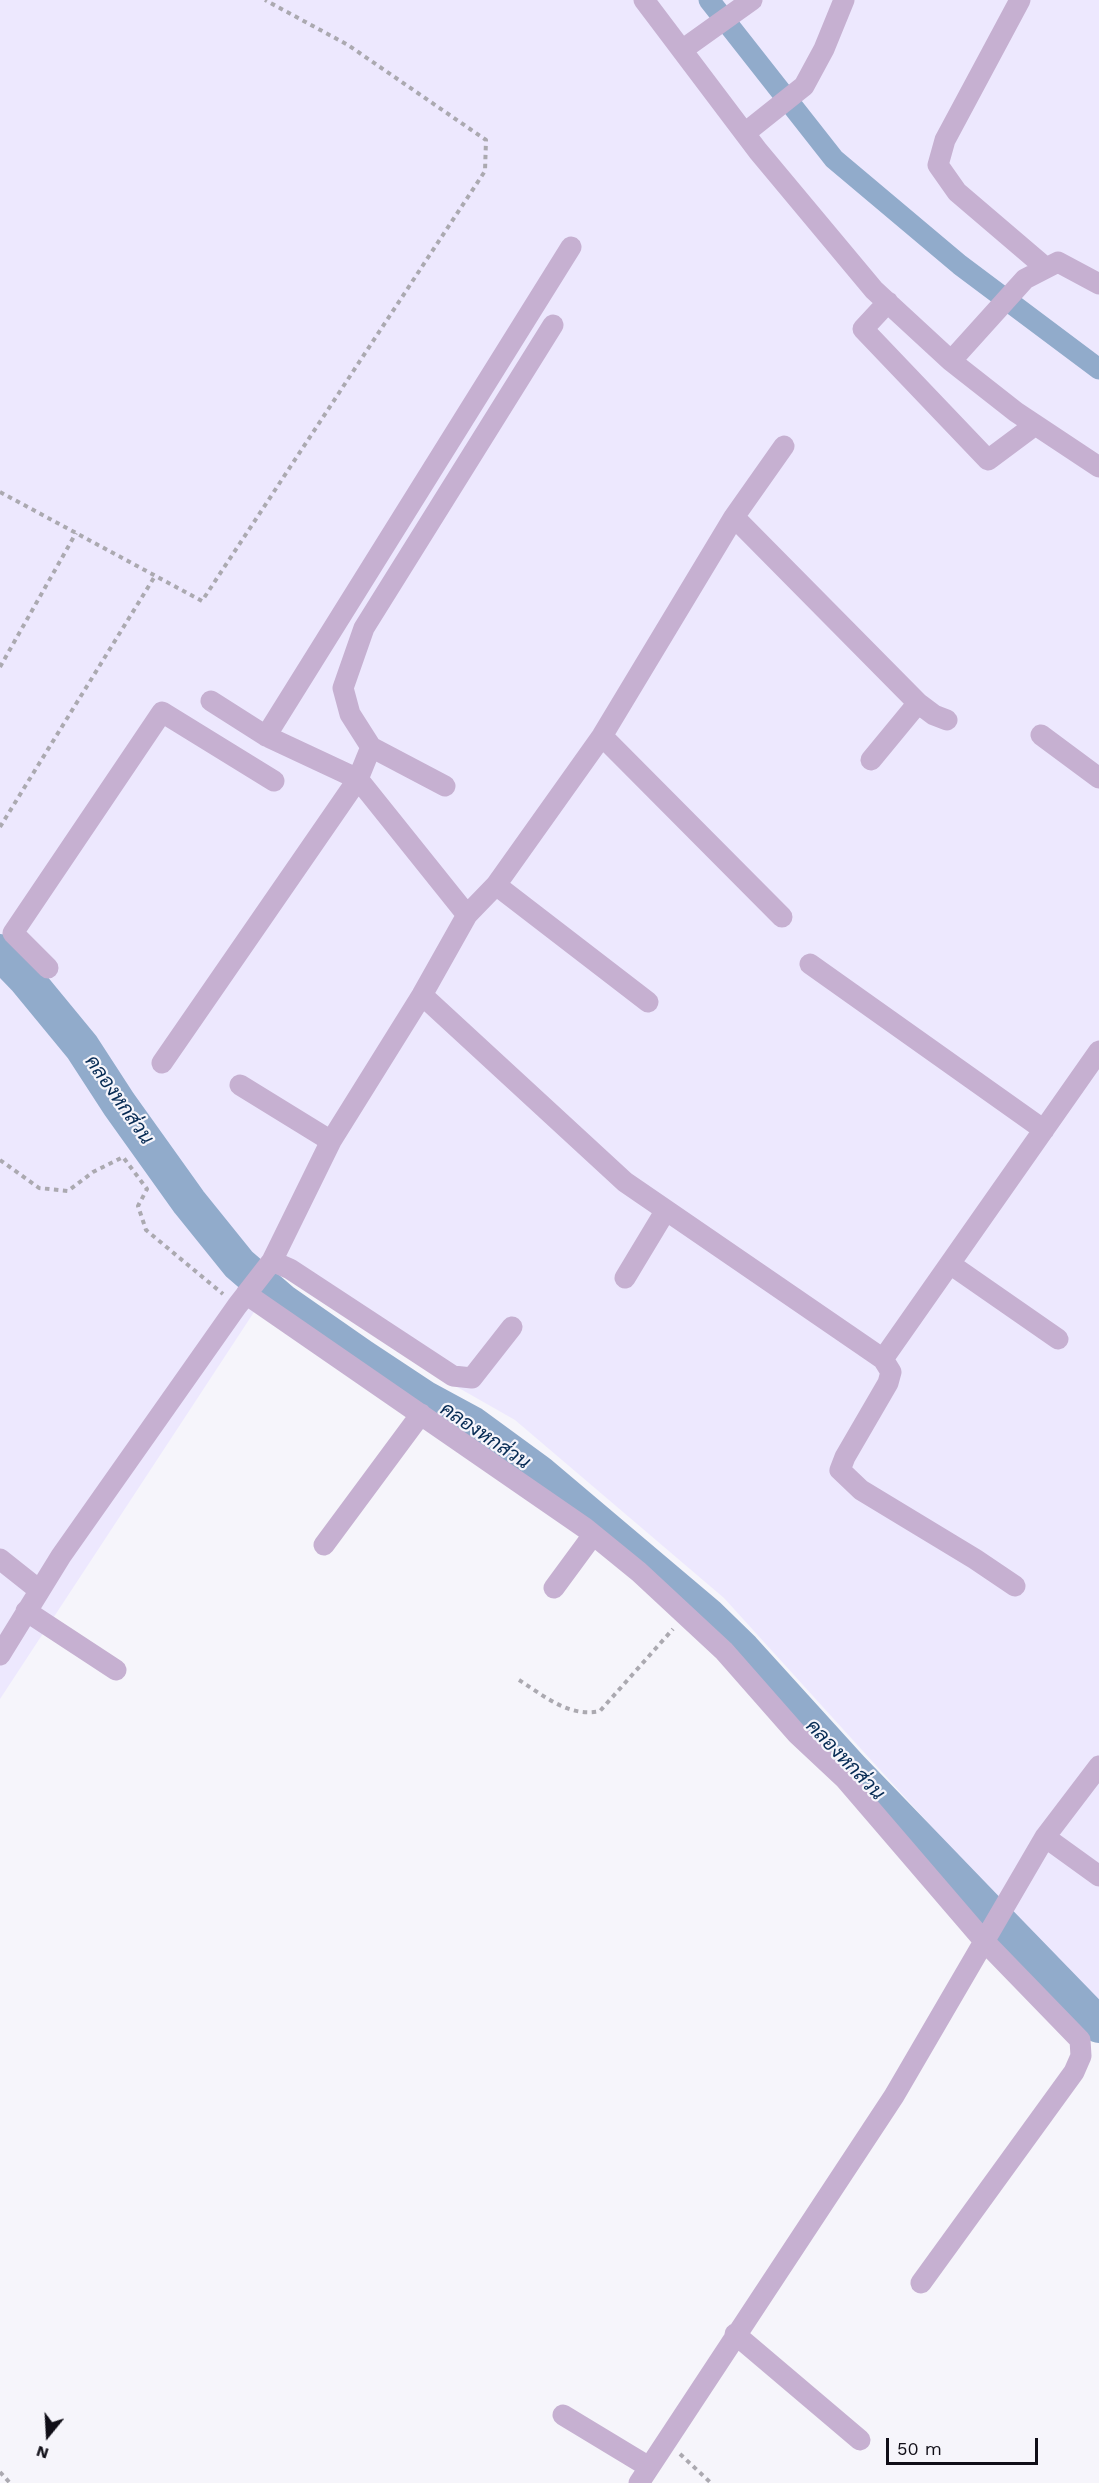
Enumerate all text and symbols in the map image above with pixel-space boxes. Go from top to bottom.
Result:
water label: คลองหกส่วน [80,1051,158,1149]
water label: คลองหกส่วน [435,1397,535,1475]
water label: คลองหกส่วน [800,1715,890,1805]
north arrow [18,2405,78,2465]
scale bar [889,2426,1040,2464]
text: 50 m [897,2438,942,2459]
text: N [34,2442,51,2463]

